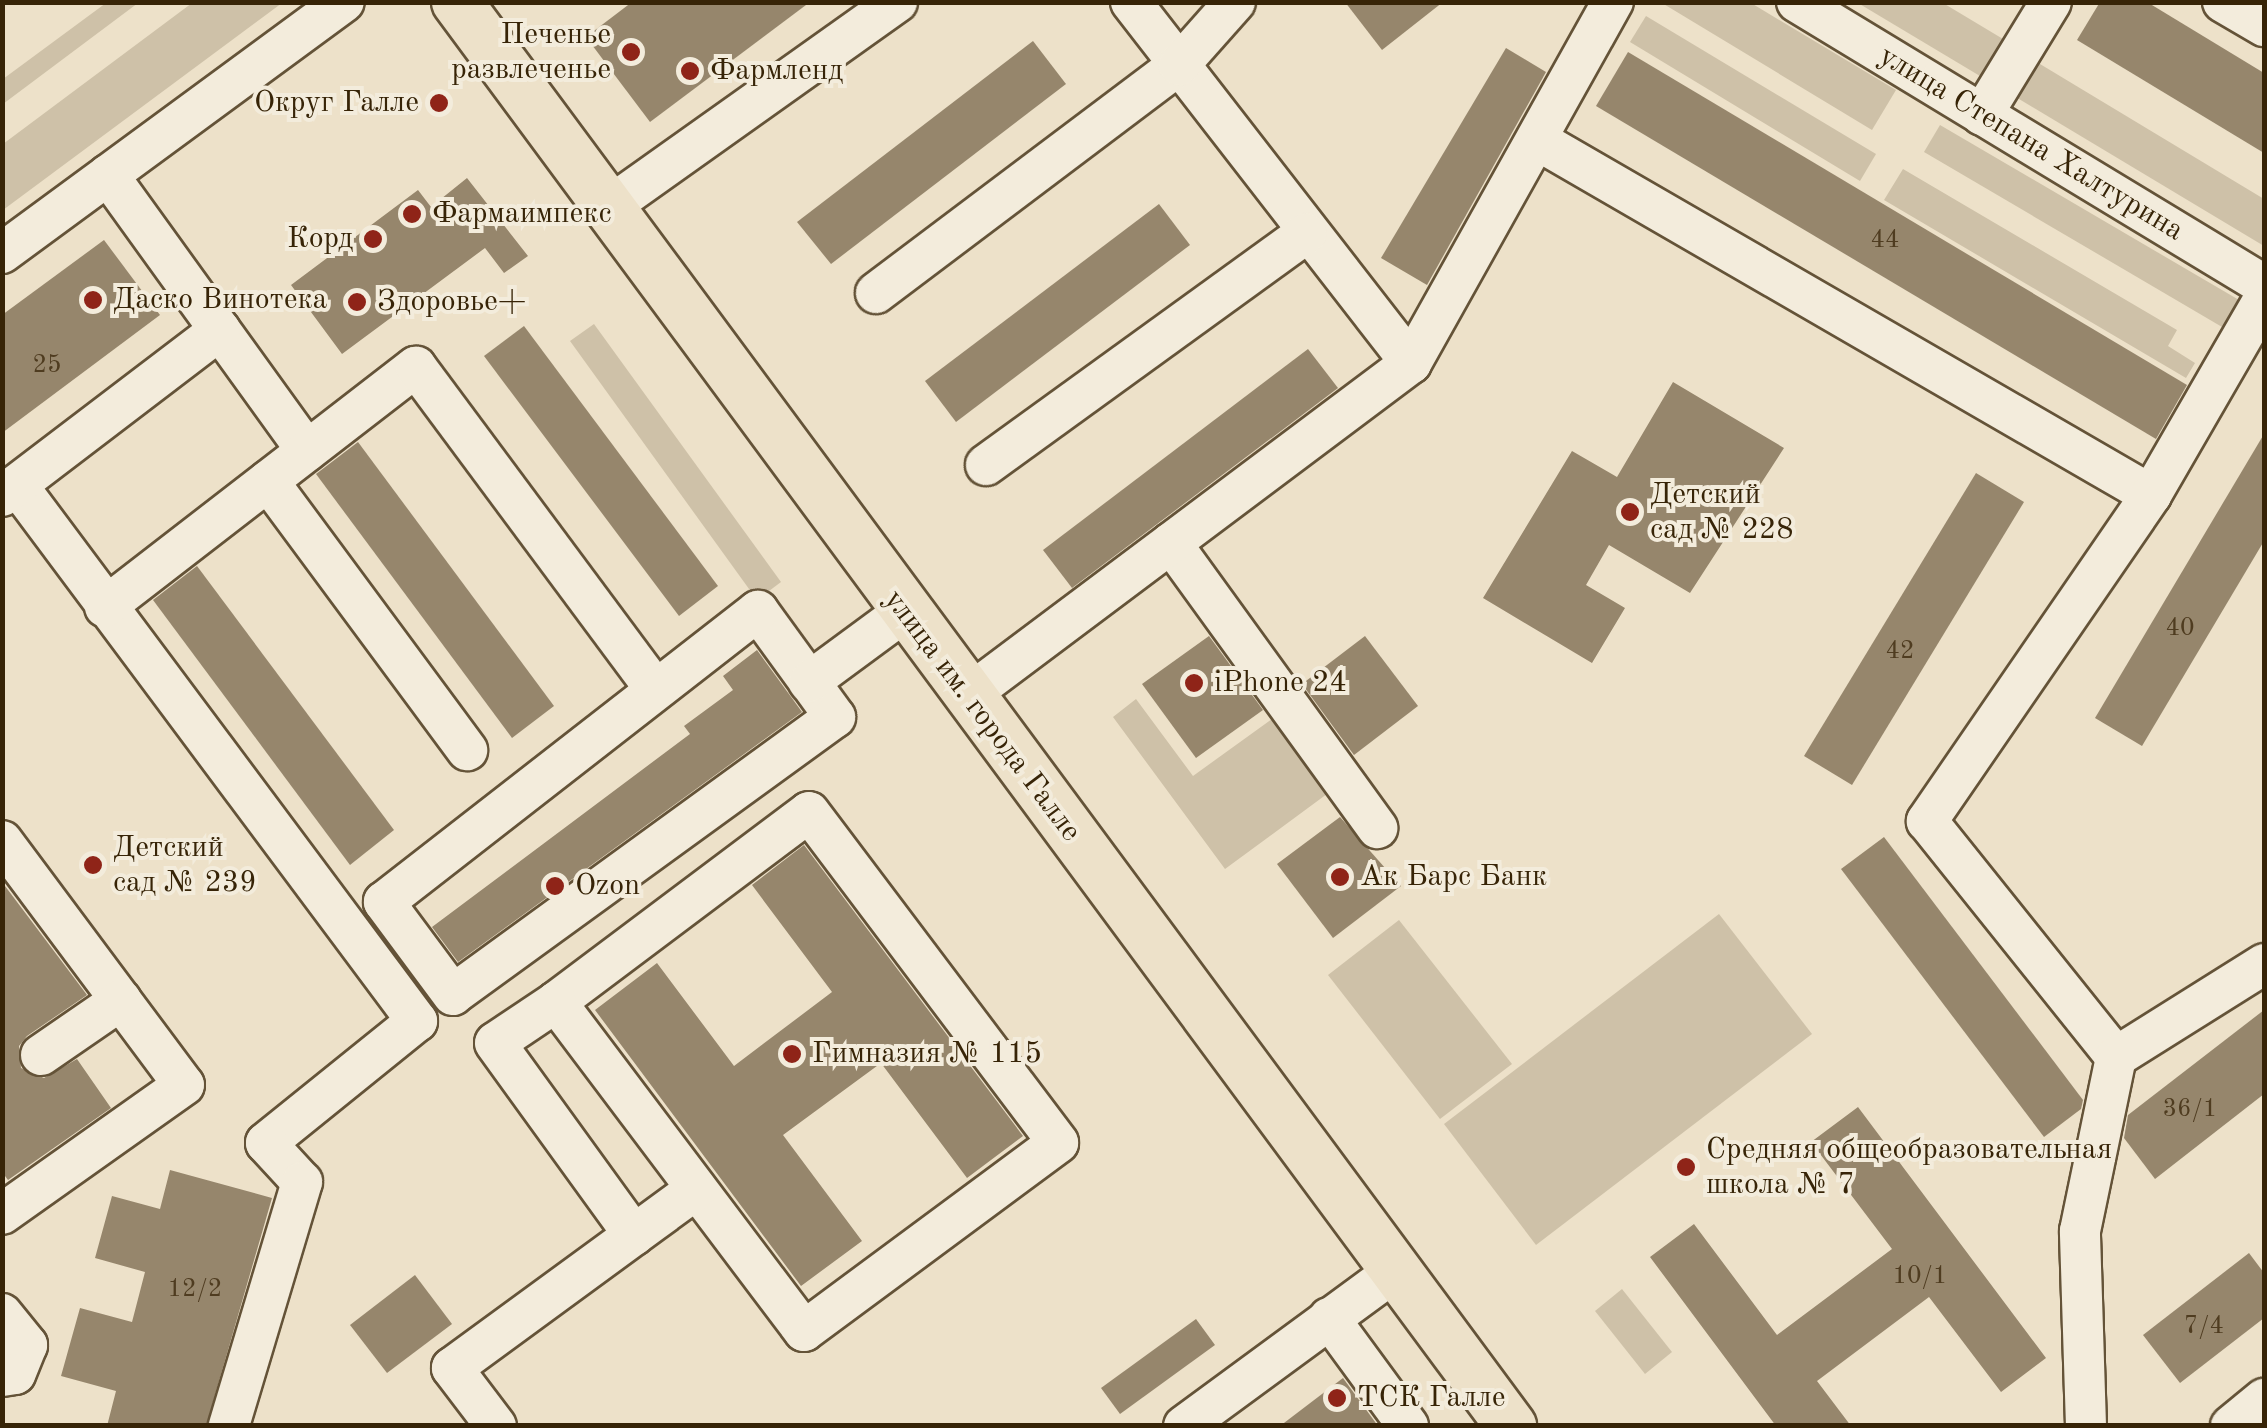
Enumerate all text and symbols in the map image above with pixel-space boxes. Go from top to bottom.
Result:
place label: Печенье развлеченье [451,17,611,88]
street label: улица Степана Халтурина [1872,39,2190,249]
marker: Печенье развлеченье [620,41,642,63]
place label: Фармленд [710,53,843,89]
marker: Фармленд [679,60,701,82]
place label: Округ Галле [254,85,419,121]
marker: Округ Галле [428,92,450,114]
place label: Фармаимпекс [432,196,611,232]
marker: Фармаимпекс [401,203,423,225]
place label: Корд [287,221,353,257]
house number: 44 [1871,226,1899,256]
marker: Корд [362,228,384,250]
place label: Даско Винотека [113,282,327,318]
place label: Здоровье+ [377,284,526,320]
marker: Даско Винотека [82,289,104,311]
marker: Здоровье+ [346,291,368,313]
house number: 25 [33,351,61,381]
place label: Детский сад № 228 [1650,477,1794,548]
marker: Детский сад № 228 [1619,501,1641,523]
street label: улица им. города Галле [876,583,1088,849]
house number: 40 [2166,614,2194,644]
house number: 42 [1886,637,1914,667]
place label: iPhone 24 [1214,665,1347,701]
marker: iPhone 24 [1183,672,1205,694]
place label: Детский сад № 239 [113,830,257,900]
marker: Детский сад № 239 [82,854,104,876]
place label: Ак Барс Банк [1360,859,1547,895]
marker: Ак Барс Банк [1329,866,1351,888]
place label: Ozon [575,868,640,904]
marker: Ozon [544,875,566,897]
place label: Гимназия № 115 [812,1036,1042,1072]
marker: Гимназия № 115 [781,1043,803,1065]
house number: 36/1 [2163,1095,2217,1125]
place label: Средняя общеобразовательная школа № 7 [1706,1132,2112,1202]
marker: Средняя общеобразовательная школа № 7 [1675,1156,1697,1178]
house number: 10/1 [1893,1262,1947,1292]
house number: 12/2 [168,1275,222,1305]
house number: 7/4 [2184,1312,2224,1342]
place label: ТСК Галле [1357,1380,1505,1416]
marker: ТСК Галле [1326,1387,1348,1409]

